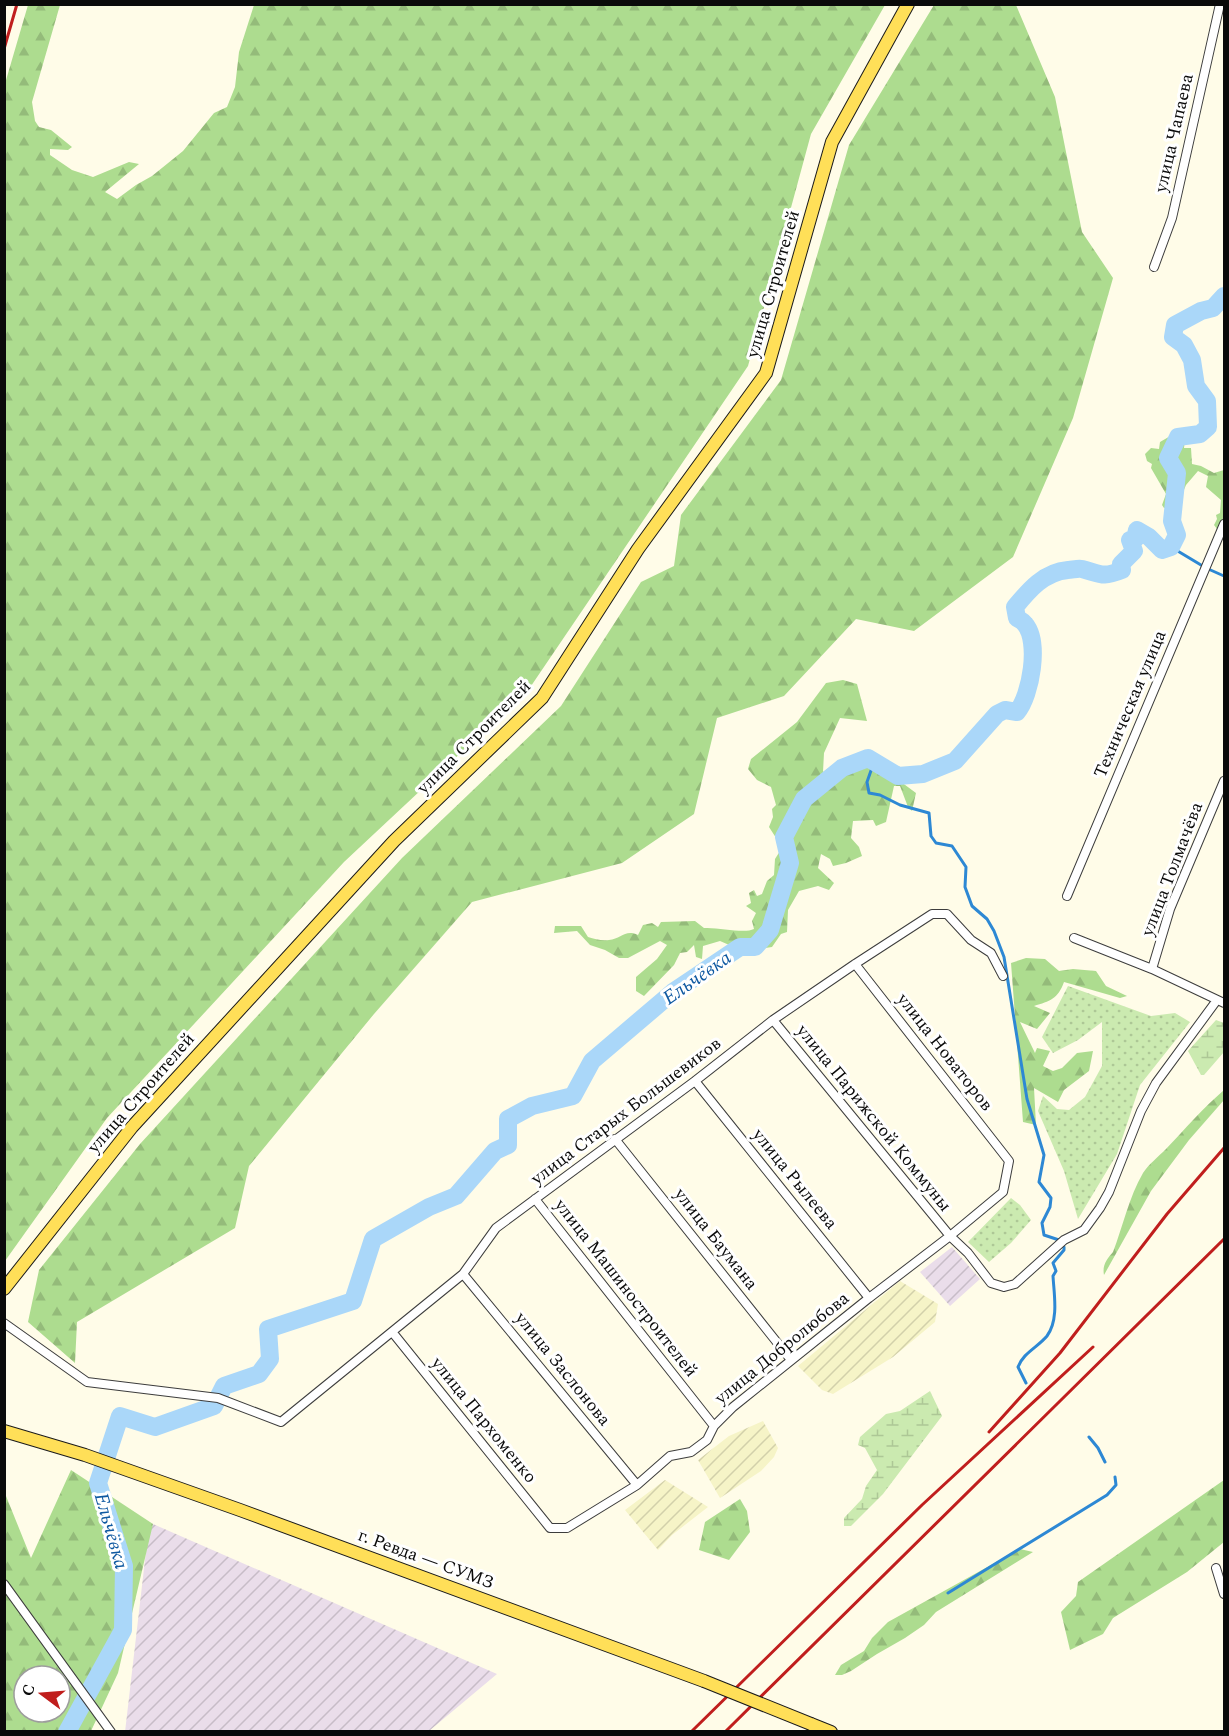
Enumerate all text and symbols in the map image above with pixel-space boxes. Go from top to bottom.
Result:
street label: улица Чапаева [1147,71,1201,196]
street label: улица Строителей [739,207,807,362]
street label: Техническая улица [1087,626,1173,782]
street label: улица Строителей [410,674,537,801]
street label: улица Толмачёва [1134,798,1210,941]
water label: Ельчёвка [656,943,738,1013]
street label: улица Новаторов [890,986,1000,1117]
street label: улица Парижской Коммуны [789,1018,958,1217]
street label: улица Строителей [80,1027,201,1160]
street label: улица Старых Большевиков [524,1030,727,1192]
street label: улица Рылеева [745,1122,844,1236]
street label: улица Баумана [667,1181,765,1296]
street label: улица Машиностроителей [547,1192,704,1383]
street label: улица Добролюбова [708,1285,855,1412]
street label: улица Заслонова [508,1305,618,1432]
street label: улица Пархоменко [424,1350,544,1489]
water label: Ельчёвка [86,1489,136,1573]
street label: г. Ревда — СУМЗ [354,1522,498,1596]
north arrow [12,1664,72,1724]
text: С [15,1681,42,1699]

